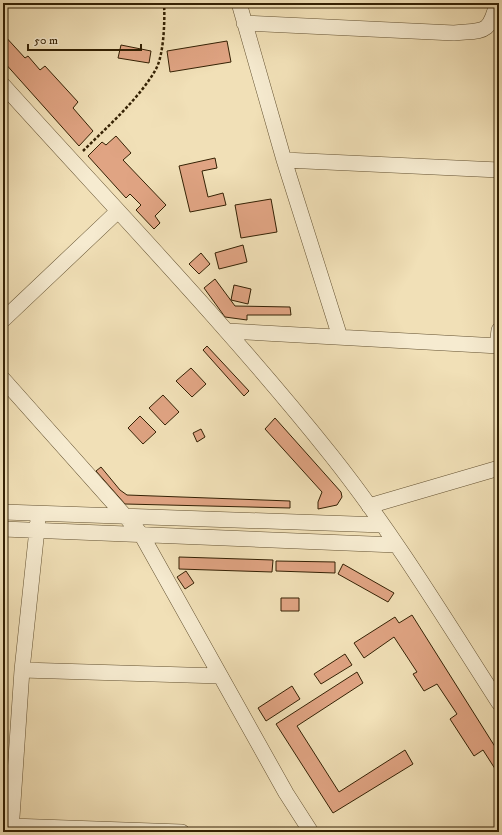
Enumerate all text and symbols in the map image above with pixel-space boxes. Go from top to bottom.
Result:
scale bar [28,26,141,52]
text: 50 m [34,33,58,48]

